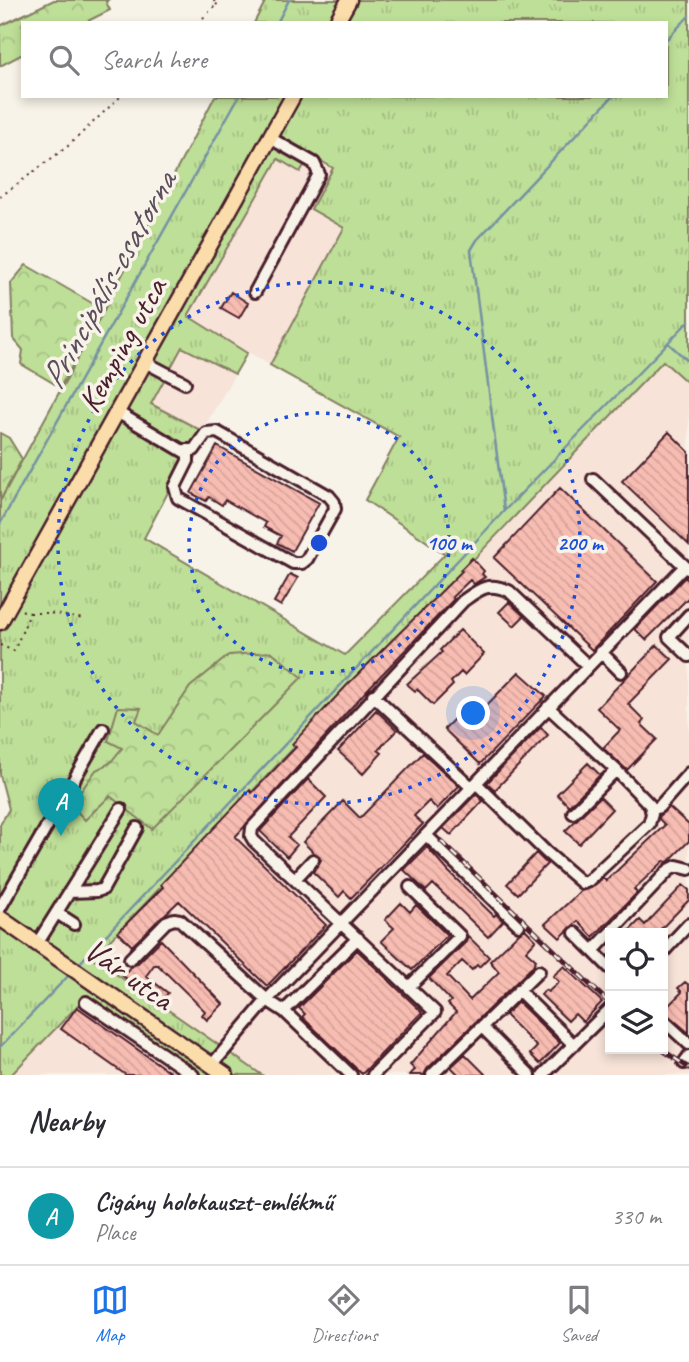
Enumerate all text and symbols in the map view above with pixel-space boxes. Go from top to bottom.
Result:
search box [21,21,668,98]
icon: search [45,41,83,79]
text: Search here [101,43,207,76]
water label: Principális-csatorna [30,160,188,397]
street label: Kemping utca [68,268,177,420]
text: 100 m [426,530,474,556]
text: 200 m [557,530,605,556]
centre of rings [307,531,331,555]
your location [456,696,490,730]
pin: A [38,778,84,836]
street label: Vár utca [76,928,183,1021]
map controls [605,928,668,1054]
button: locate [605,928,668,991]
button: layers [605,991,668,1054]
text: Nearby [28,1102,104,1140]
text: Cigány holokauszt-emlékmű [95,1185,332,1218]
text: A [45,1202,57,1231]
text: 330 m [612,1202,661,1231]
text: Place [95,1218,135,1247]
tab: Map [91,1281,129,1347]
tab: Directions [311,1281,378,1347]
tab: Saved [560,1281,598,1347]

